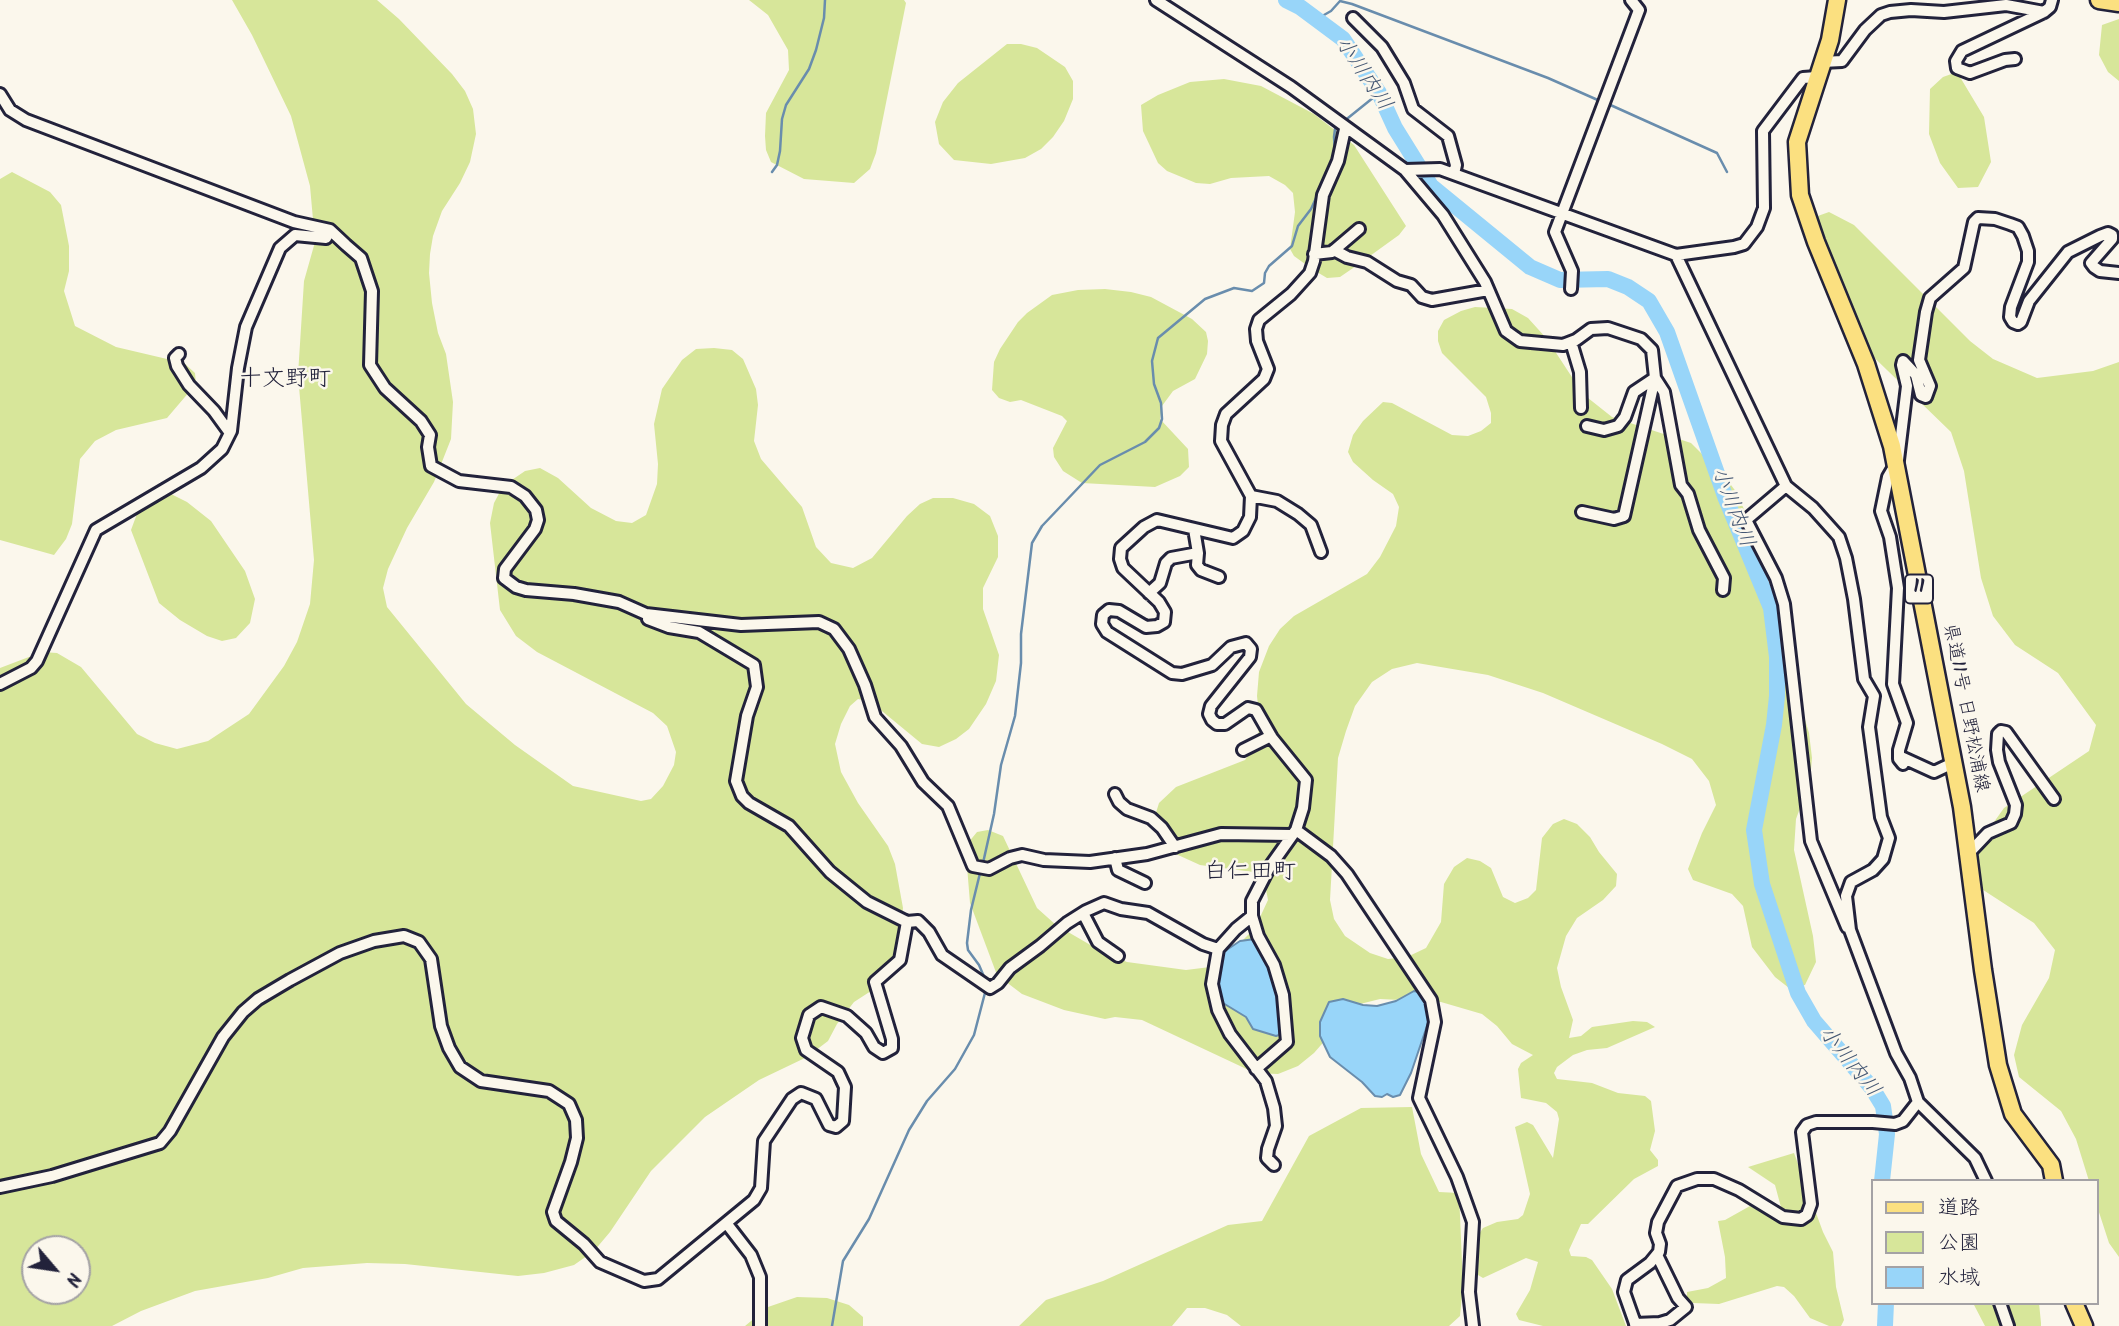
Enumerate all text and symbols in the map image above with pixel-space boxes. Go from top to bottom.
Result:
water label: 小川内川 [1328,33,1396,117]
district label: 十文野町 [239,367,331,395]
water label: 小川内川 [1704,464,1758,552]
road number: 11 [1905,574,1933,604]
street label: 県道11号 日野松浦線 [1936,622,1992,794]
district label: 白仁田町 [1204,860,1296,888]
water label: 小川内川 [1812,1022,1884,1104]
legend [1870,1179,2098,1305]
text: 道路 [1938,1192,1980,1225]
text: 公園 [1938,1227,1980,1260]
north arrow [21,1235,91,1305]
text: 水域 [1938,1262,1980,1295]
text: N [57,1267,89,1292]

